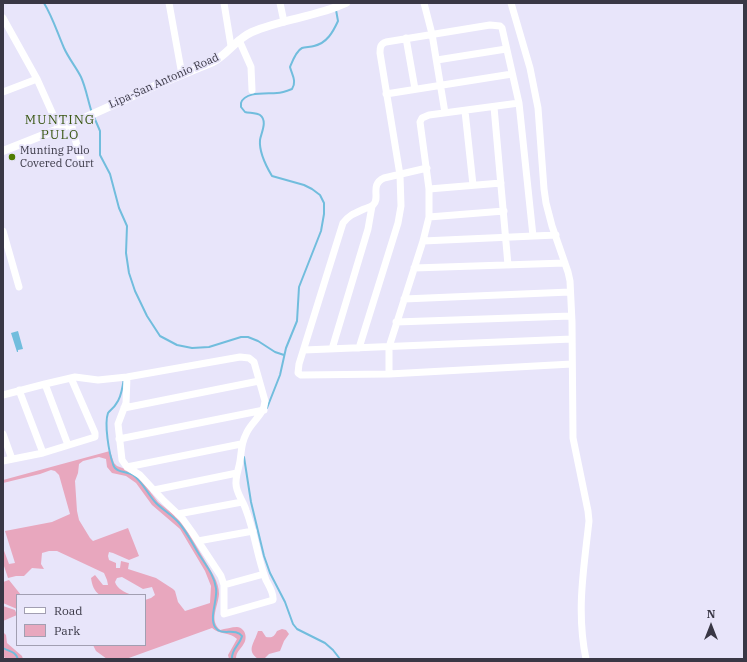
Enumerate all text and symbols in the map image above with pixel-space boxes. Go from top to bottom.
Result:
street label: Lipa-San Antonio Road [107,51,221,111]
district label: MUNTING PULO [25,112,95,143]
place label: Munting Pulo Covered Court [20,144,94,170]
marker: Munting Pulo Covered Court [7,152,17,162]
legend [16,594,146,646]
text: Road [54,603,83,618]
north arrow [691,606,731,646]
text: N [707,607,715,621]
text: Park [54,623,80,638]

